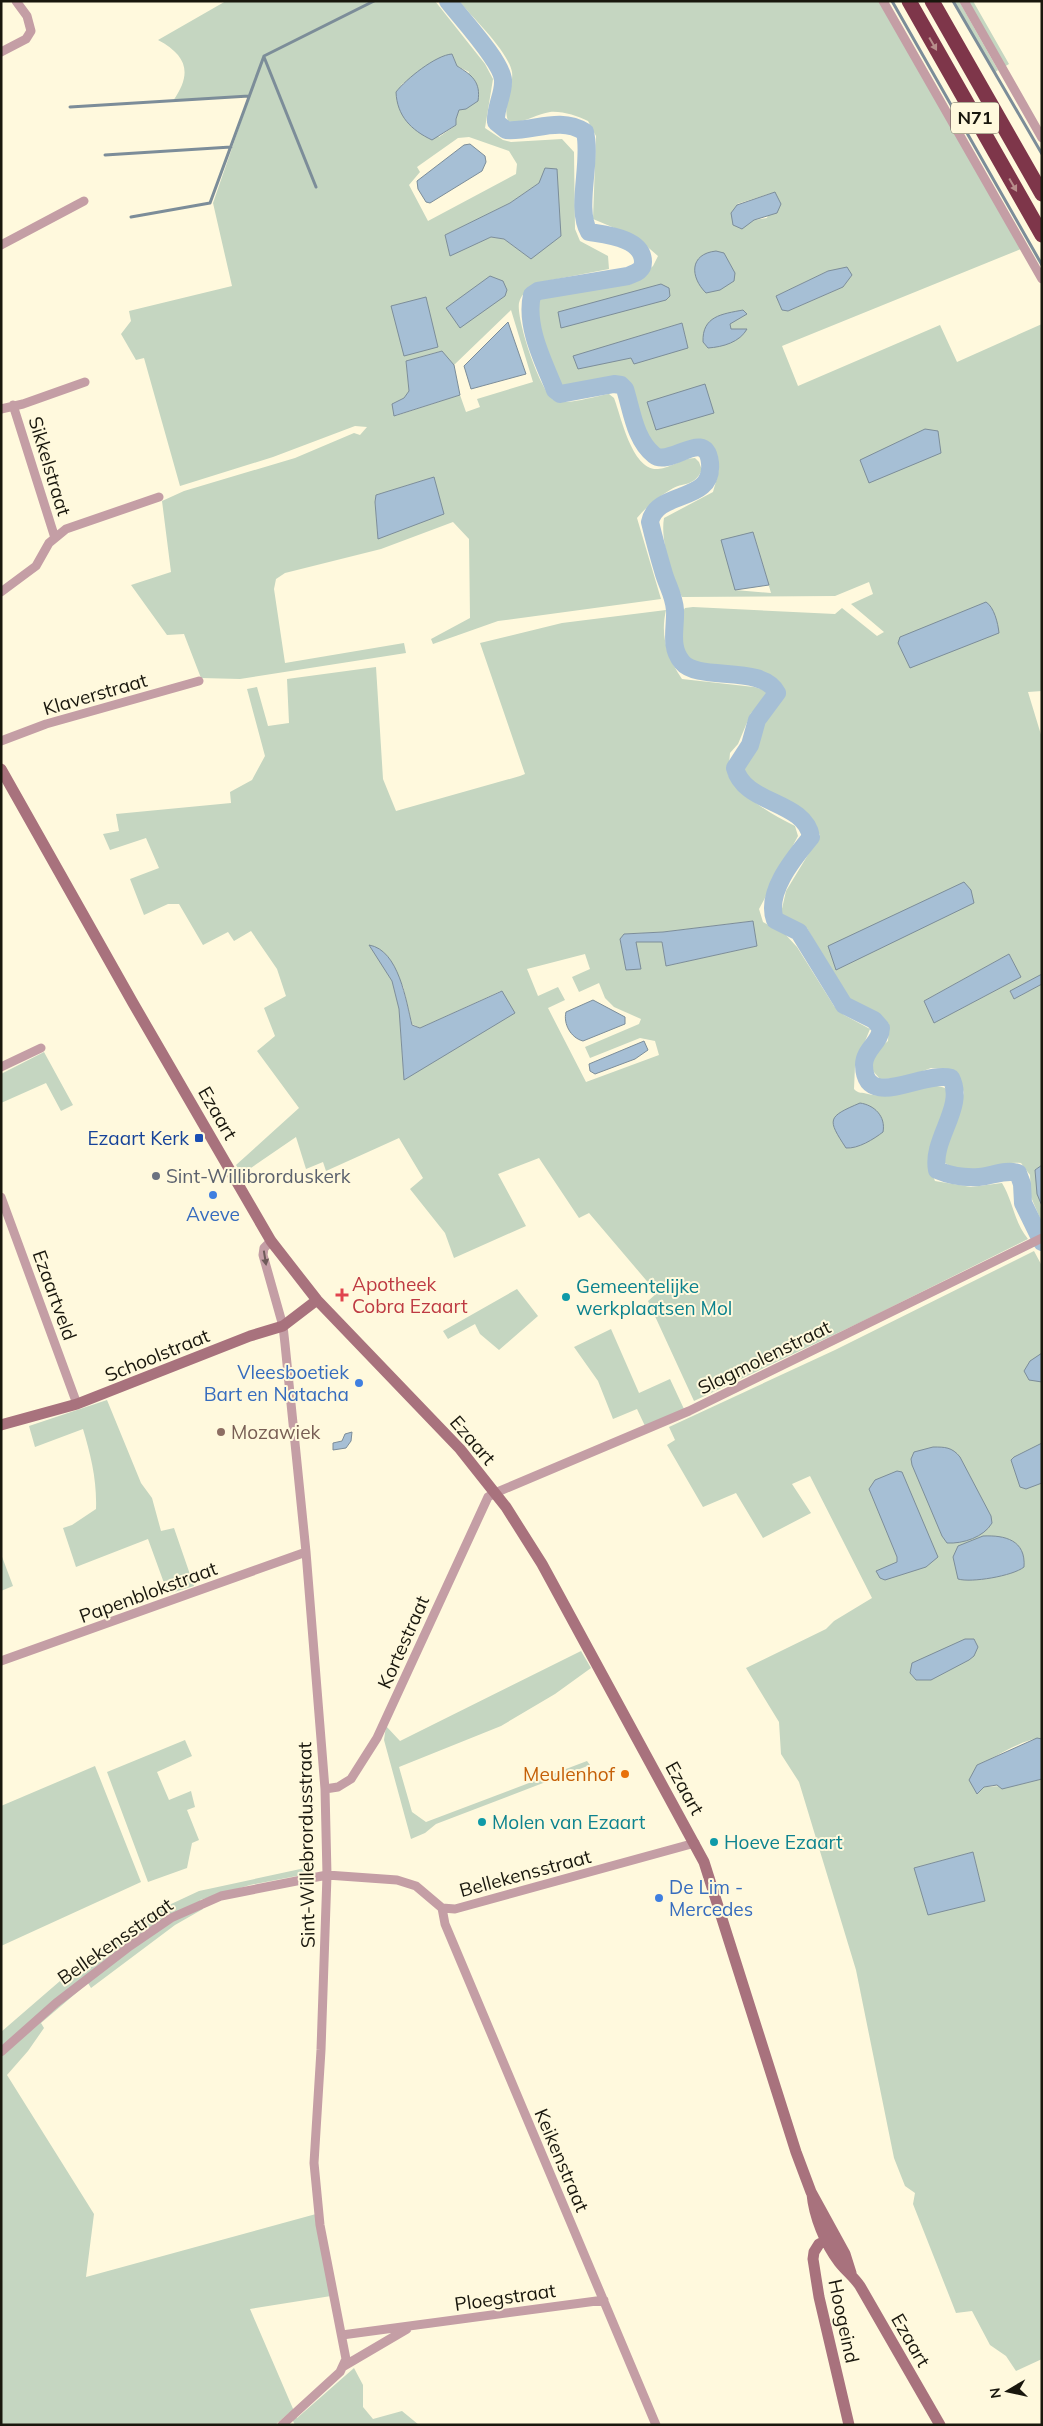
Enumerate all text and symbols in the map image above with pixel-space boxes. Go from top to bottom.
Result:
one-way arrow [928,37,937,50]
road number: N71 [951,102,999,134]
one-way arrow [1009,178,1018,191]
street label: Sikkelstraat [23,413,77,519]
street label: Klaverstraat [40,668,150,720]
street label: Ezaart [193,1082,243,1144]
place label: Ezaart Kerk [87,1126,189,1150]
marker: Ezaart Kerk [193,1132,205,1144]
place label: Sint-Willibrorduskerk [166,1164,351,1188]
marker: Sint-Willibrorduskerk [150,1170,162,1182]
marker: Aveve [207,1189,219,1201]
place label: Aveve [186,1202,240,1226]
street label: Ezaartveld [28,1247,82,1343]
one-way arrow [261,1251,269,1267]
place label: Apotheek Cobra Ezaart [352,1272,468,1318]
place label: Gemeentelijke werkplaatsen Mol [576,1274,732,1320]
marker: Apotheek Cobra Ezaart [336,1289,348,1301]
marker: Gemeentelijke werkplaatsen Mol [560,1291,572,1303]
street label: Slagmolenstraat [694,1314,835,1400]
street label: Schoolstraat [101,1323,213,1387]
place label: Vleesboetiek Bart en Natacha [204,1360,349,1406]
marker: Vleesboetiek Bart en Natacha [353,1377,365,1389]
street label: Ezaart [445,1410,501,1470]
place label: Mozawiek [231,1420,320,1444]
marker: Mozawiek [215,1426,227,1438]
street label: Papenblokstraat [76,1556,220,1628]
street label: Kortestraat [372,1591,434,1692]
street label: Sint-Willebrordusstraat [292,1741,320,1948]
street label: Ezaart [660,1757,710,1819]
place label: Meulenhof [523,1762,616,1786]
marker: Meulenhof [619,1768,631,1780]
place label: Molen van Ezaart [492,1810,646,1834]
marker: Molen van Ezaart [476,1816,488,1828]
place label: Hoeve Ezaart [724,1830,843,1854]
marker: Hoeve Ezaart [708,1836,720,1848]
street label: Bellekensstraat [457,1844,594,1902]
place label: De Lim - Mercedes [669,1875,753,1921]
street label: Bellekensstraat [53,1892,178,1990]
marker: De Lim - Mercedes [653,1892,665,1904]
street label: Keikenstraat [529,2105,595,2216]
street label: Hoogeind [823,2277,865,2365]
street label: Ploegstraat [453,2278,557,2316]
street label: Ezaart [886,2309,936,2371]
north arrow [983,2366,1033,2416]
text: N [985,2386,1005,2400]

